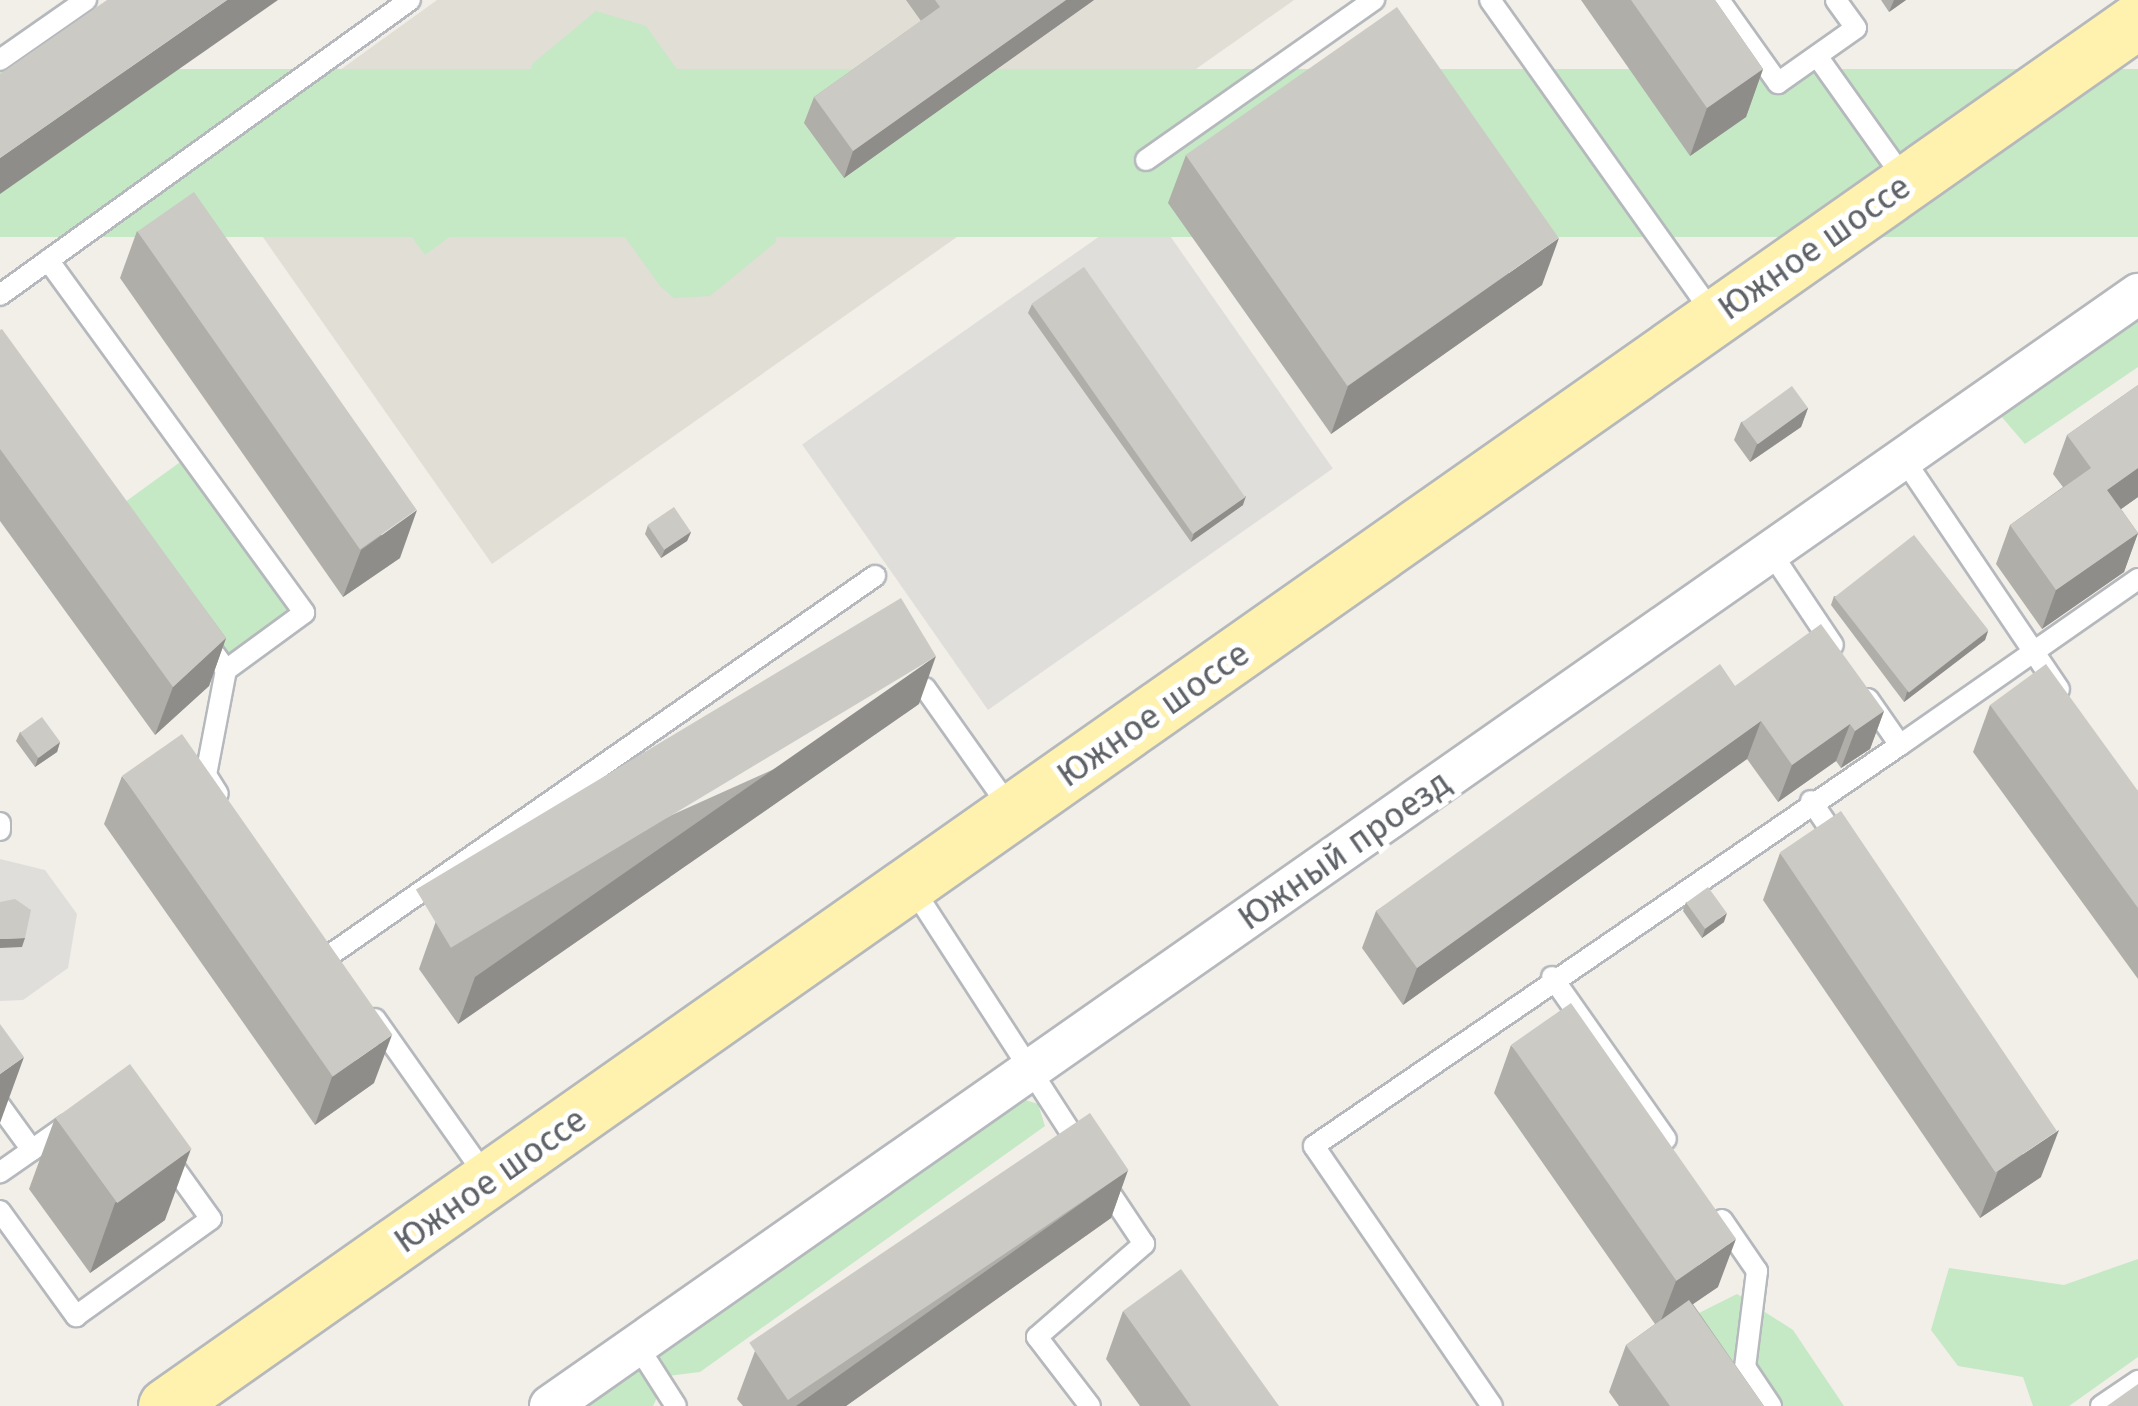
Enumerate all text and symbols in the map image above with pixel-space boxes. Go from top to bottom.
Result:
street label: Южное шоссе [1710,165,1918,329]
street label: Южное шоссе [1049,632,1257,796]
street label: Южный проезд [1230,761,1458,939]
street label: Южное шоссе [386,1098,594,1262]

